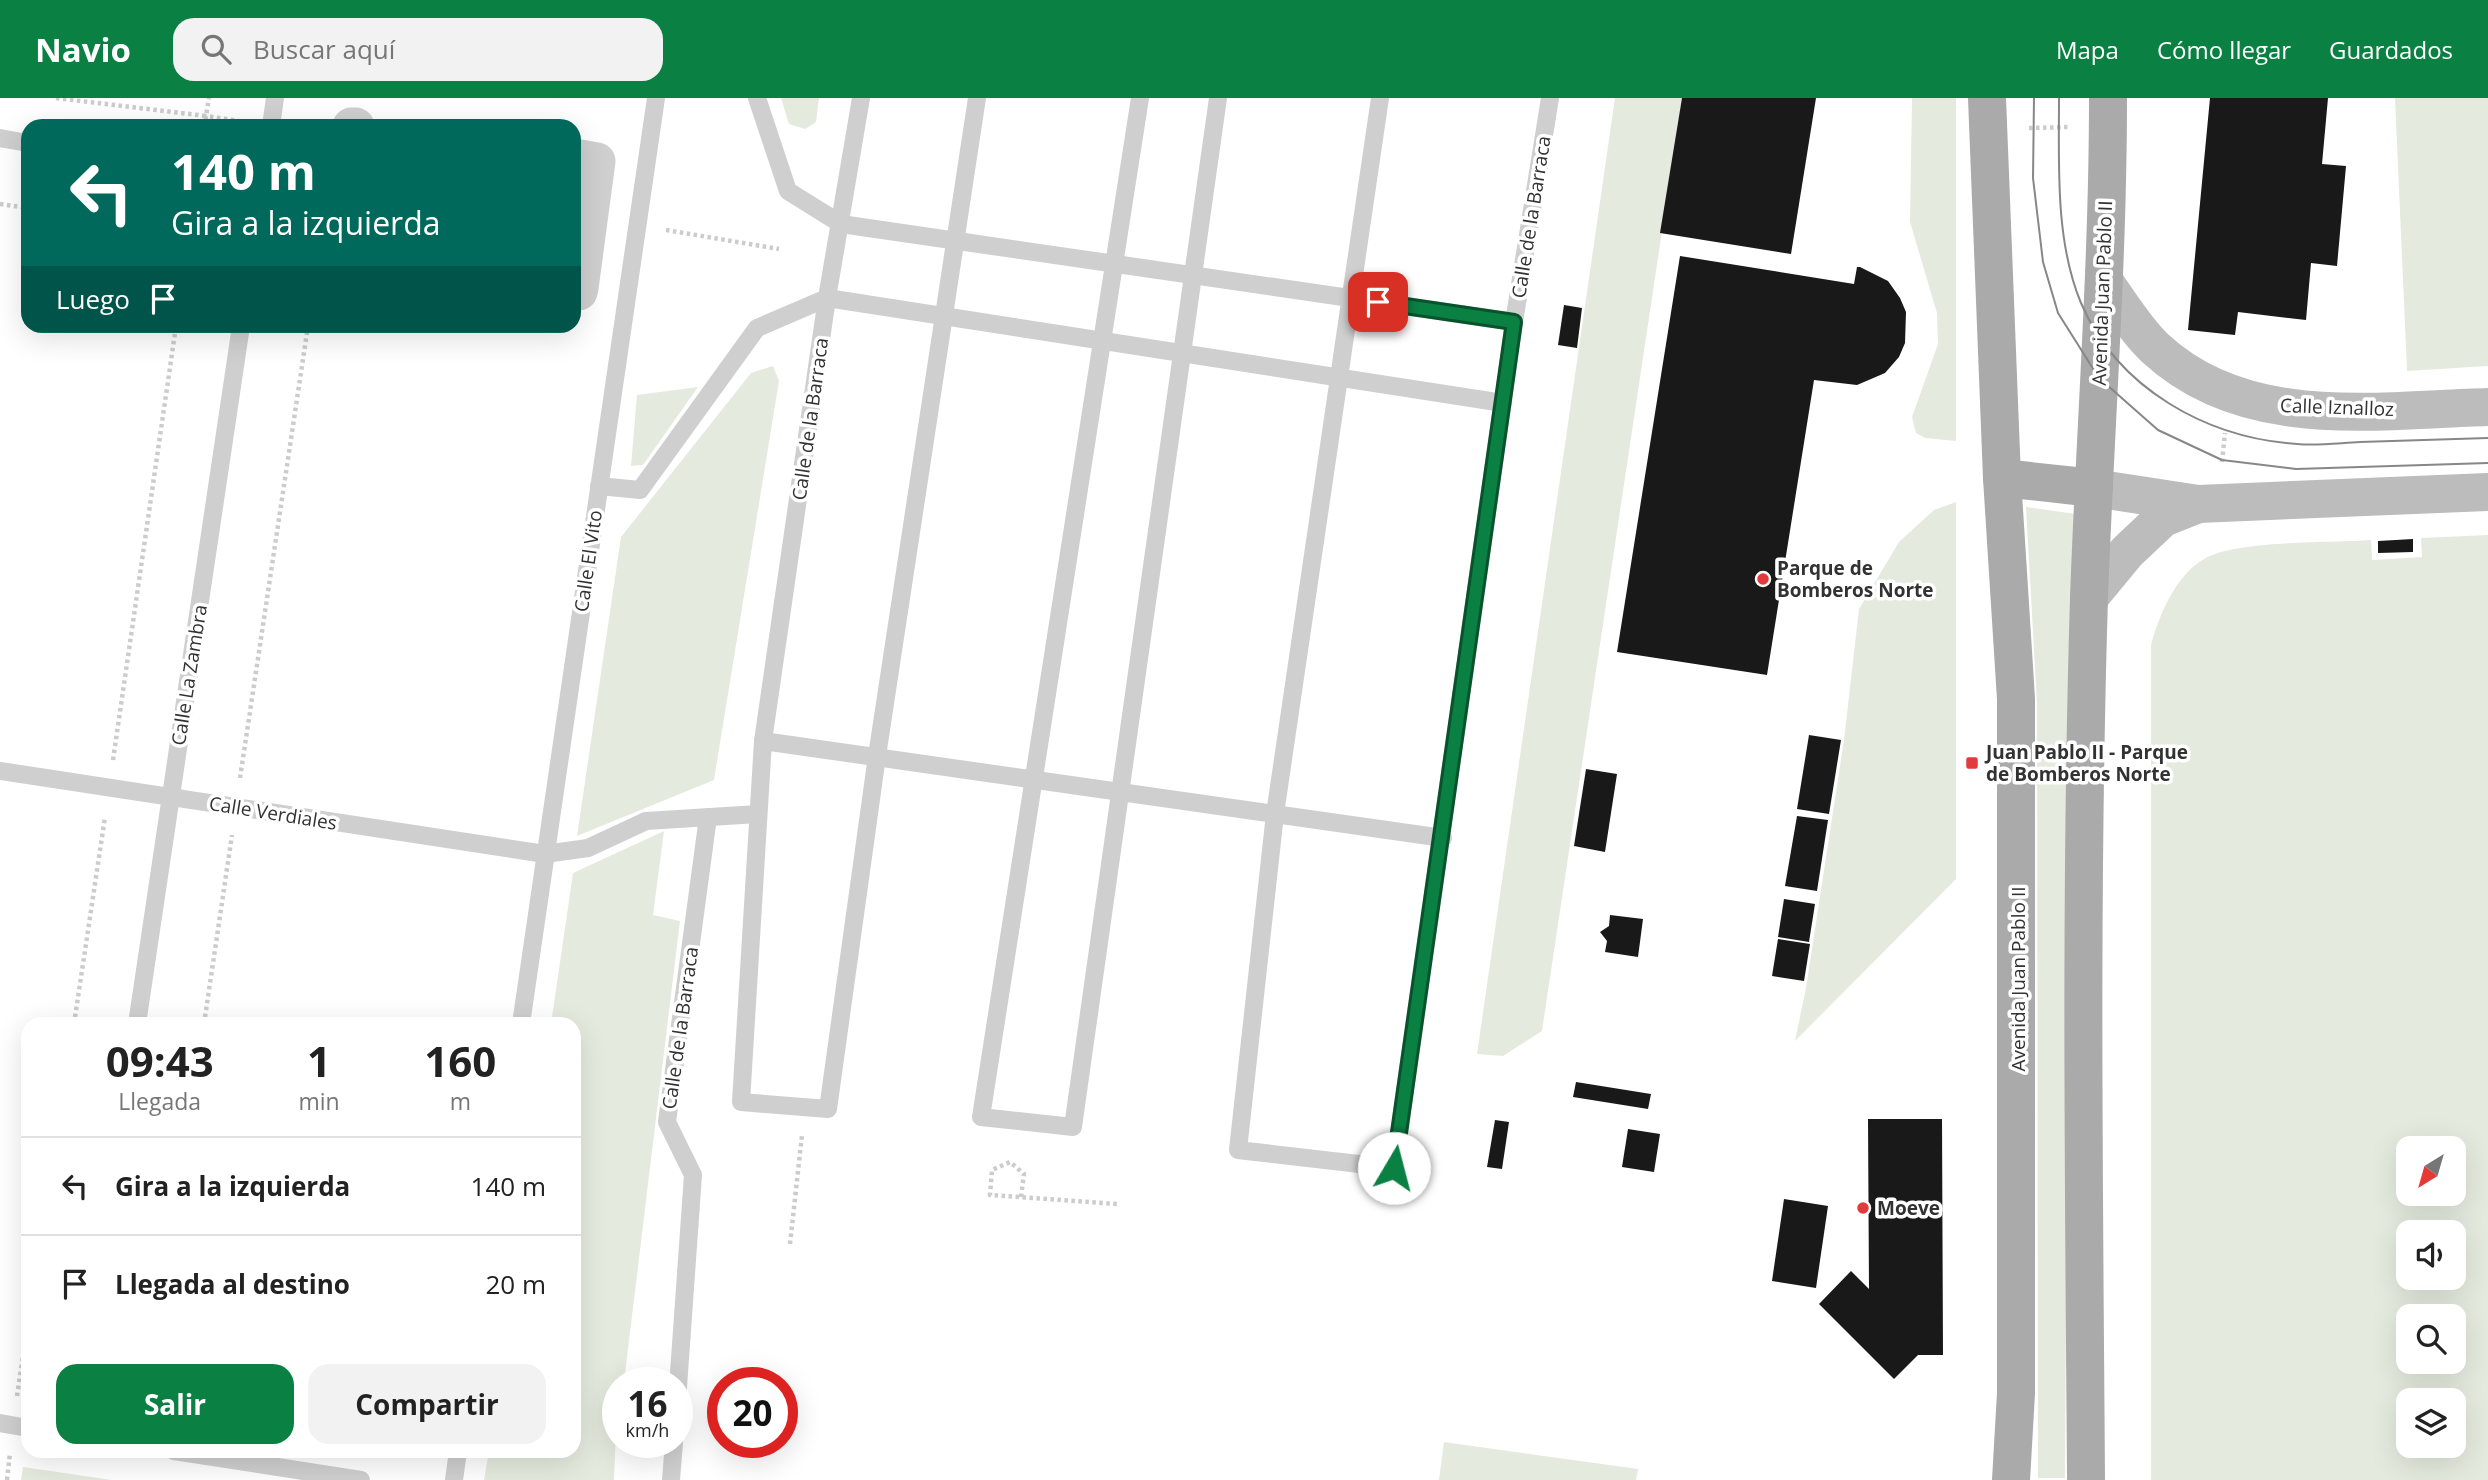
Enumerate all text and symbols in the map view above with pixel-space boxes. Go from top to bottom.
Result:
search box [173,18,663,81]
text: Navio [35,27,131,72]
icon: search [197,30,235,68]
text: Buscar aquí [253,31,395,67]
text: Mapa [2056,33,2119,66]
text: Cómo llegar [2157,33,2291,66]
text: Guardados [2329,33,2453,66]
street label: Calle de la Barraca [1505,134,1557,300]
text: 140 m [171,138,316,204]
icon: left [56,147,147,238]
street label: Avenida Juan Pablo II [2086,200,2118,386]
text: Gira a la izquierda [171,201,441,244]
pin [1348,272,1408,332]
icon: arrive [144,280,182,318]
text: Luego [56,281,130,317]
icon: arrive [1359,283,1397,321]
street label: Calle de la Barraca [786,336,834,502]
street label: Calle Iznalloz [2280,392,2395,422]
street label: Calle El Vito [568,509,608,613]
place label: Parque de Bomberos Norte [1777,555,1934,603]
marker: Parque de Bomberos Norte [1755,571,1771,587]
street label: Calle La Zambra [165,603,213,747]
place label: Juan Pablo II - Parque de Bomberos Norte [1984,739,2188,787]
marker: Juan Pablo II - Parque de Bomberos Norte [1964,755,1980,771]
street label: Calle Verdiales [207,790,339,836]
street label: Avenida Juan Pablo II [2005,886,2031,1072]
street label: Calle de la Barraca [656,945,704,1111]
text: 09:43 [106,1032,214,1089]
text: 1 [307,1032,331,1089]
text: 160 [424,1032,496,1089]
text: Llegada [118,1085,201,1117]
text: min [298,1085,340,1117]
text: m [450,1085,471,1117]
position arrow [1357,1131,1431,1205]
north arrow [2396,1136,2466,1206]
map controls [2396,1136,2466,1458]
icon: left [56,1167,94,1205]
text: Gira a la izquierda [115,1168,350,1204]
text: 140 m [471,1168,546,1204]
place label: Moeve [1877,1195,1940,1221]
marker: Moeve [1855,1200,1871,1216]
button: sound [2396,1220,2466,1290]
icon: arrive [56,1265,94,1303]
text: Llegada al destino [115,1266,350,1302]
text: 20 m [485,1266,546,1302]
button: search [2396,1304,2466,1374]
button: Salir [56,1364,294,1444]
button: Compartir [308,1364,546,1444]
speed limit sign: 20 [707,1367,798,1458]
text: 16 [627,1380,668,1427]
button: layers [2396,1388,2466,1458]
text: km/h [626,1418,669,1442]

